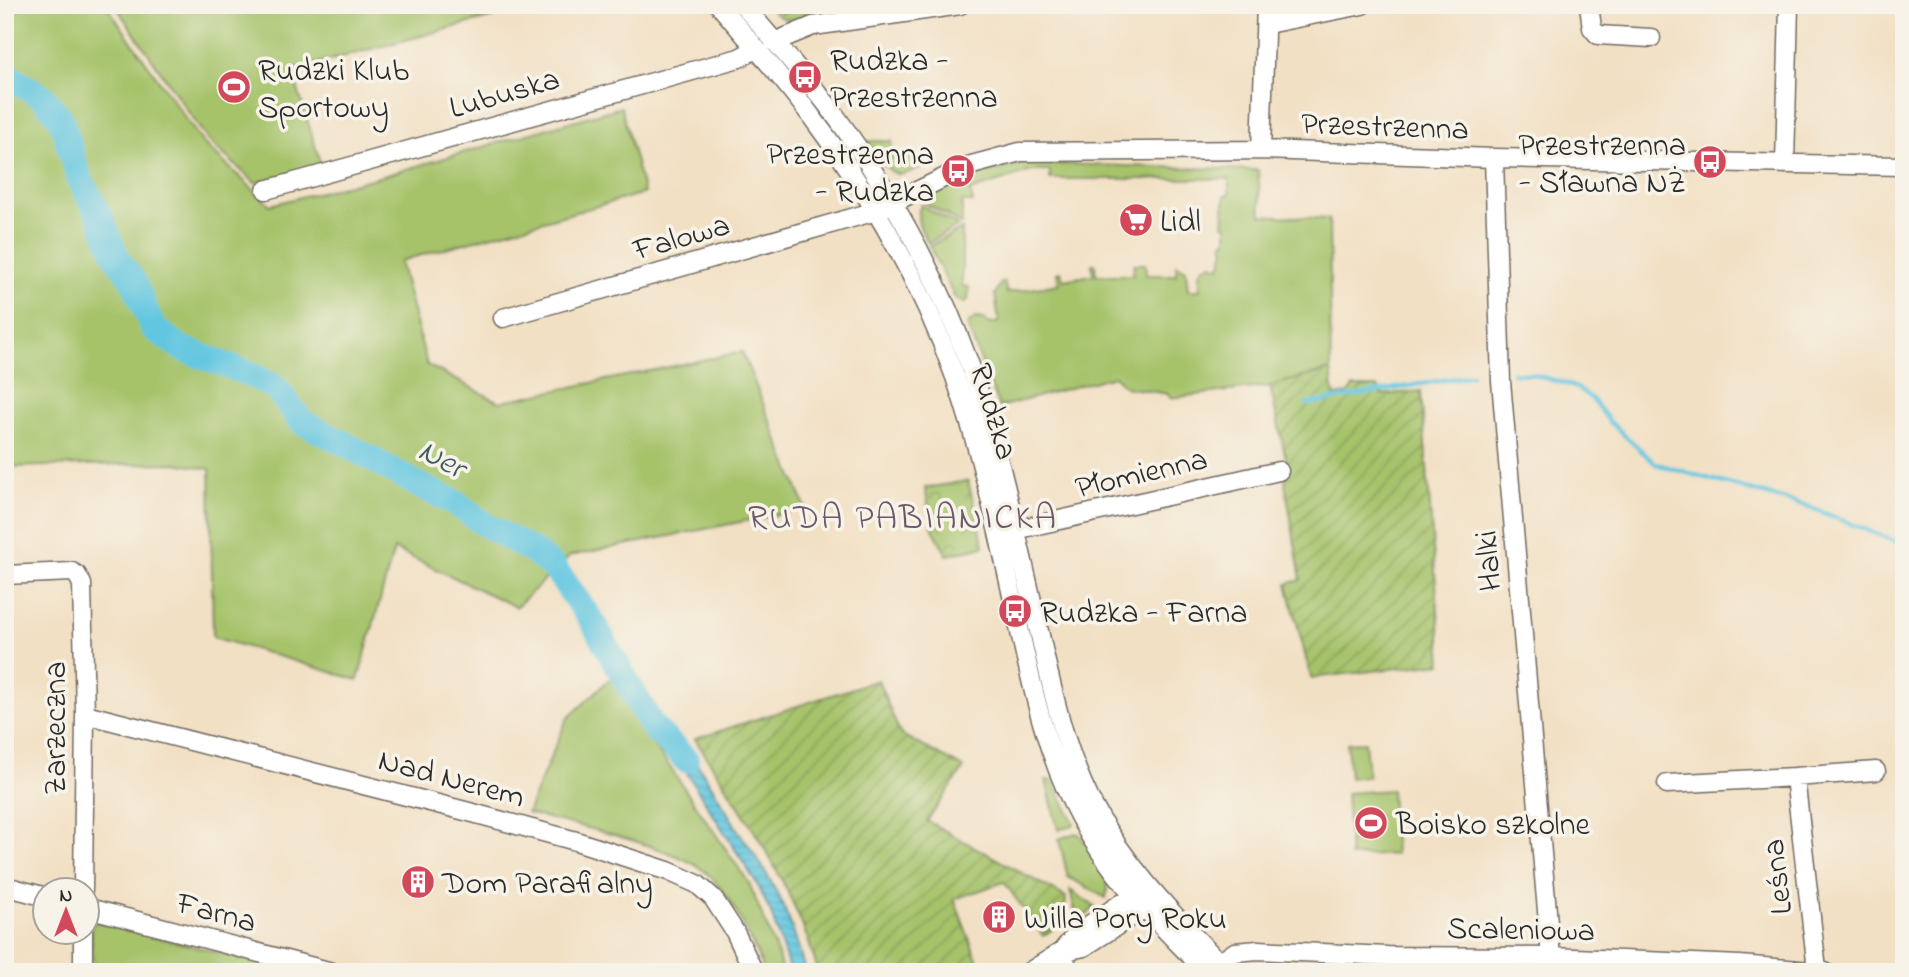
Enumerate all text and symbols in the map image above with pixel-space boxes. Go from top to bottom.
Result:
place label: Rudzka - Przestrzenna [830,39,998,123]
place label: Rudzki Klub Sportowy [258,49,409,133]
street label: Lubuska [444,57,566,133]
bus stop icon: Rudzka - Przestrzenna [786,58,824,96]
sports icon: Rudzki Klub Sportowy [215,68,253,106]
street label: Przestrzenna [1300,102,1470,155]
place label: Przestrzenna - Sławna NŻ [1518,124,1686,208]
place label: Przestrzenna - Rudzka [766,133,934,217]
bus stop icon: Przestrzenna - Sławna NŻ [1691,143,1729,181]
bus stop icon: Przestrzenna - Rudzka [939,152,977,190]
place label: Lidl [1160,200,1201,247]
supermarket icon: Lidl [1117,201,1155,239]
street label: Falowa [627,203,736,276]
street label: Rudzka [955,358,1029,466]
water label: Ner [409,428,477,495]
street label: Płomienna [1071,437,1212,513]
district label: RUDA PABIANICKA [748,494,1058,545]
street label: Halki [1464,528,1517,593]
place label: Rudzka - Farna [1040,591,1248,638]
bus stop icon: Rudzka - Farna [996,592,1034,630]
street label: Zarzeczna [34,661,81,795]
street label: Nad Nerem [373,738,530,822]
place label: Boisko szkolne [1395,803,1590,850]
sports icon: Boisko szkolne [1352,804,1390,842]
street label: Leśna [1752,836,1807,917]
place label: Dom Parafialny [441,862,653,909]
building icon: Dom Parafialny [399,863,437,901]
north arrow [32,876,102,946]
street label: Farna [170,881,261,948]
text: N [60,883,73,910]
place label: Willa Pory Roku [1024,897,1227,944]
building icon: Willa Pory Roku [980,898,1018,936]
street label: Scaleniowa [1446,907,1595,956]

